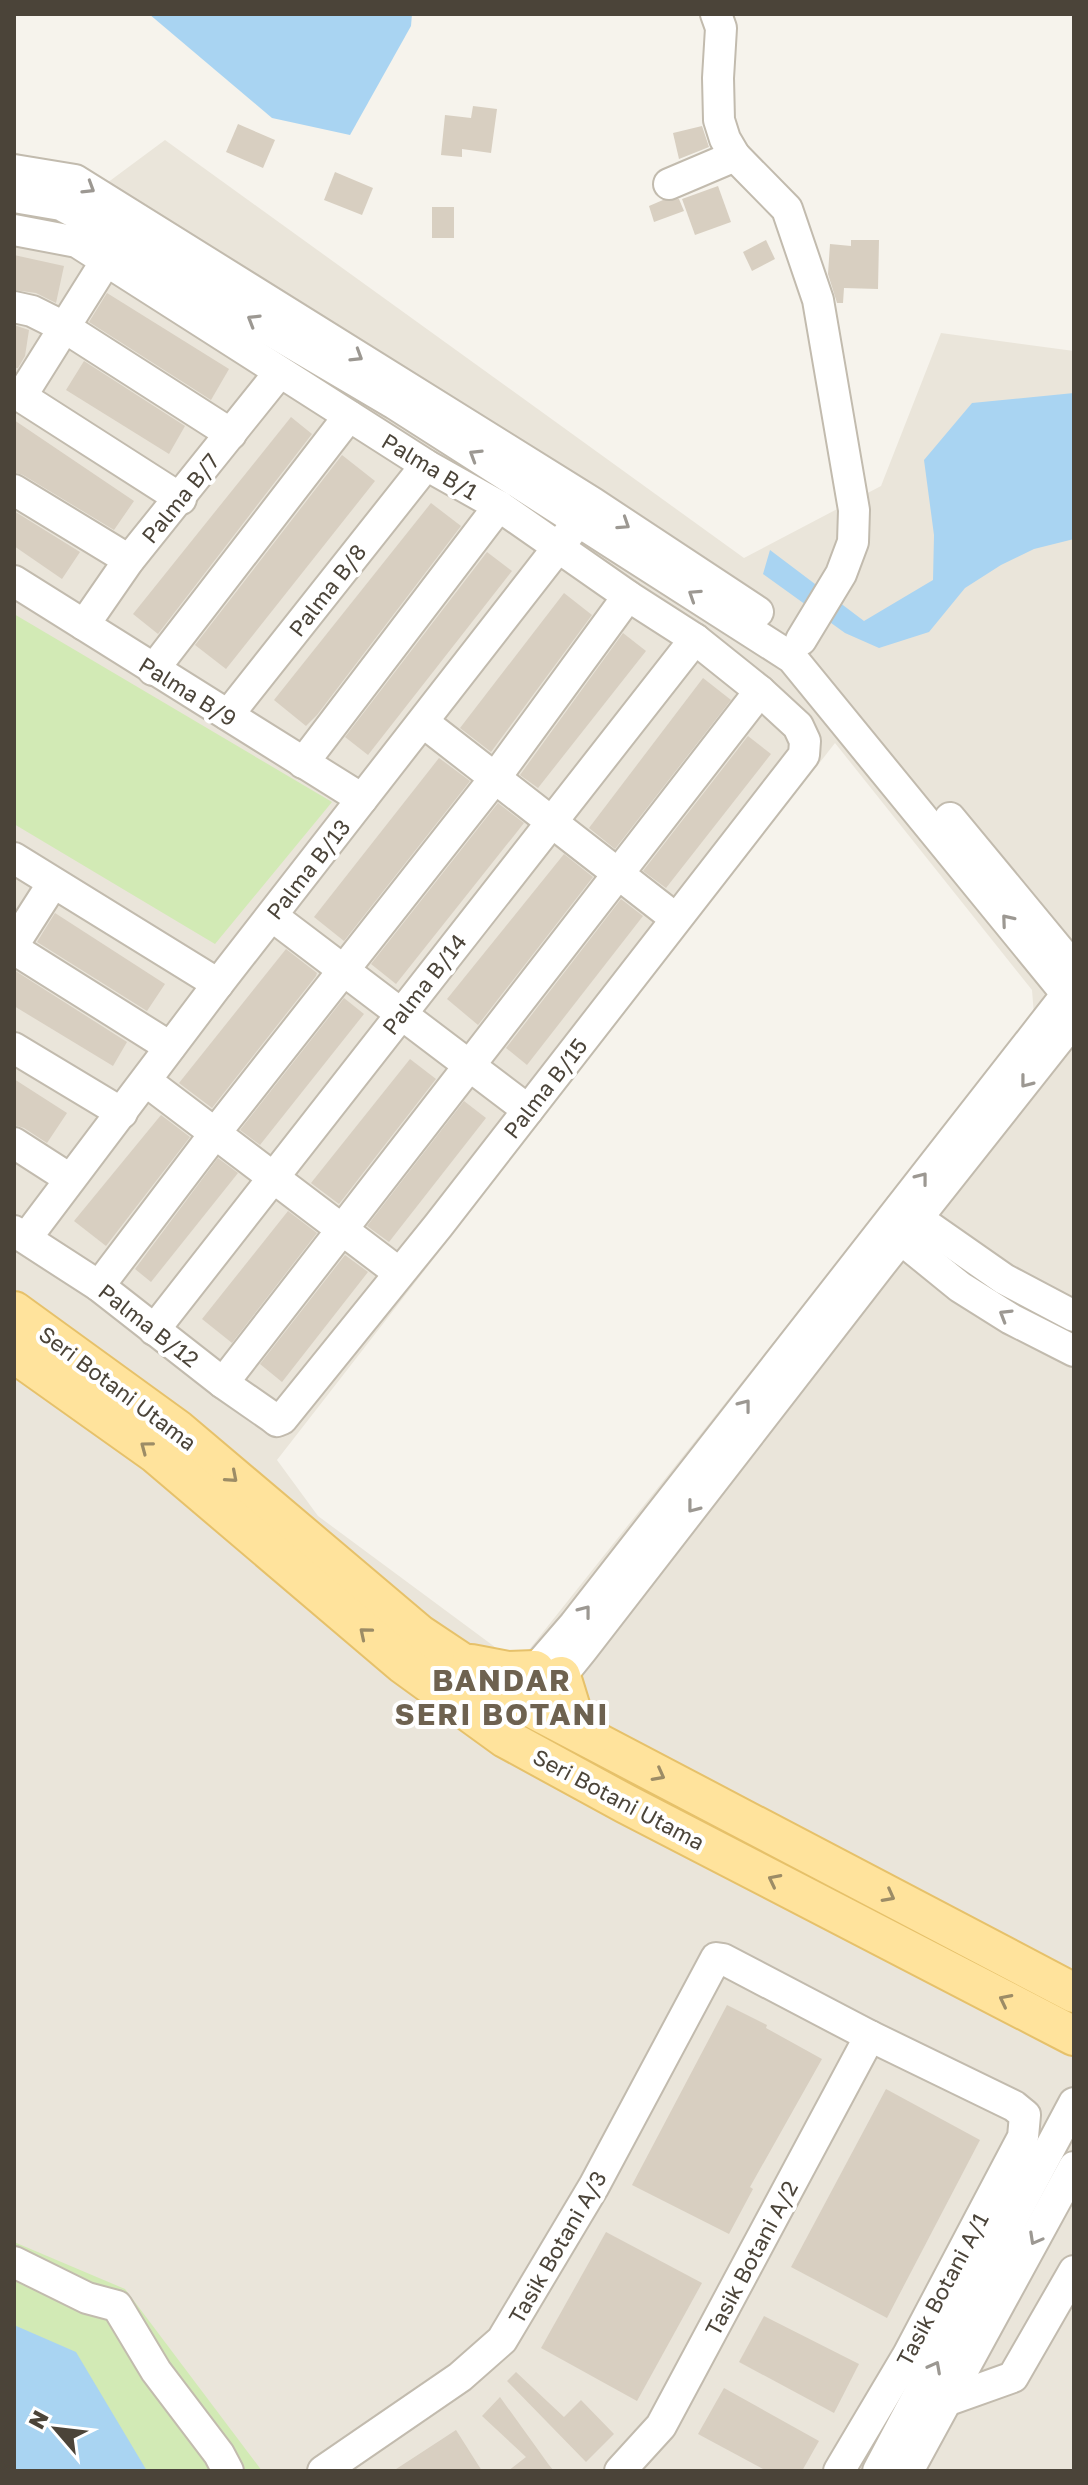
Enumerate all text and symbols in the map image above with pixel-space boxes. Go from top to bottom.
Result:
one-way arrow [80,179,95,194]
one-way arrow [247,314,262,330]
one-way arrow [348,346,363,361]
street label: Palma B/1 [377,427,483,505]
street label: Palma B/7 [136,448,224,548]
one-way arrow [469,449,484,464]
one-way arrow [616,514,630,529]
street label: Palma B/8 [283,538,371,642]
one-way arrow [688,589,703,604]
street label: Palma B/9 [134,650,242,732]
street label: Palma B/13 [260,813,356,925]
one-way arrow [1002,915,1017,930]
street label: Palma B/14 [376,928,472,1040]
street label: Palma B/15 [497,1032,593,1144]
one-way arrow [1021,1073,1035,1088]
one-way arrow [912,1172,926,1187]
street label: Palma B/12 [93,1277,205,1373]
one-way arrow [999,1309,1014,1325]
street label: Seri Botani Utama [34,1320,202,1456]
one-way arrow [735,1399,749,1414]
one-way arrow [140,1442,155,1456]
one-way arrow [223,1467,237,1482]
one-way arrow [688,1498,702,1513]
one-way arrow [576,1605,590,1619]
one-way arrow [360,1628,375,1643]
district label: BANDAR SERI BOTANI [395,1662,609,1732]
street label: Seri Botani Utama [529,1742,709,1856]
one-way arrow [650,1766,665,1781]
one-way arrow [768,1875,782,1890]
one-way arrow [880,1887,895,1902]
one-way arrow [998,1995,1013,2010]
street label: Tasik Botani A/3 [502,2166,612,2328]
street label: Tasik Botani A/2 [699,2176,803,2340]
street label: Tasik Botani A/1 [890,2207,994,2370]
one-way arrow [1029,2230,1045,2245]
one-way arrow [925,2361,940,2375]
north arrow [16,2389,96,2469]
text: N [22,2406,54,2433]

